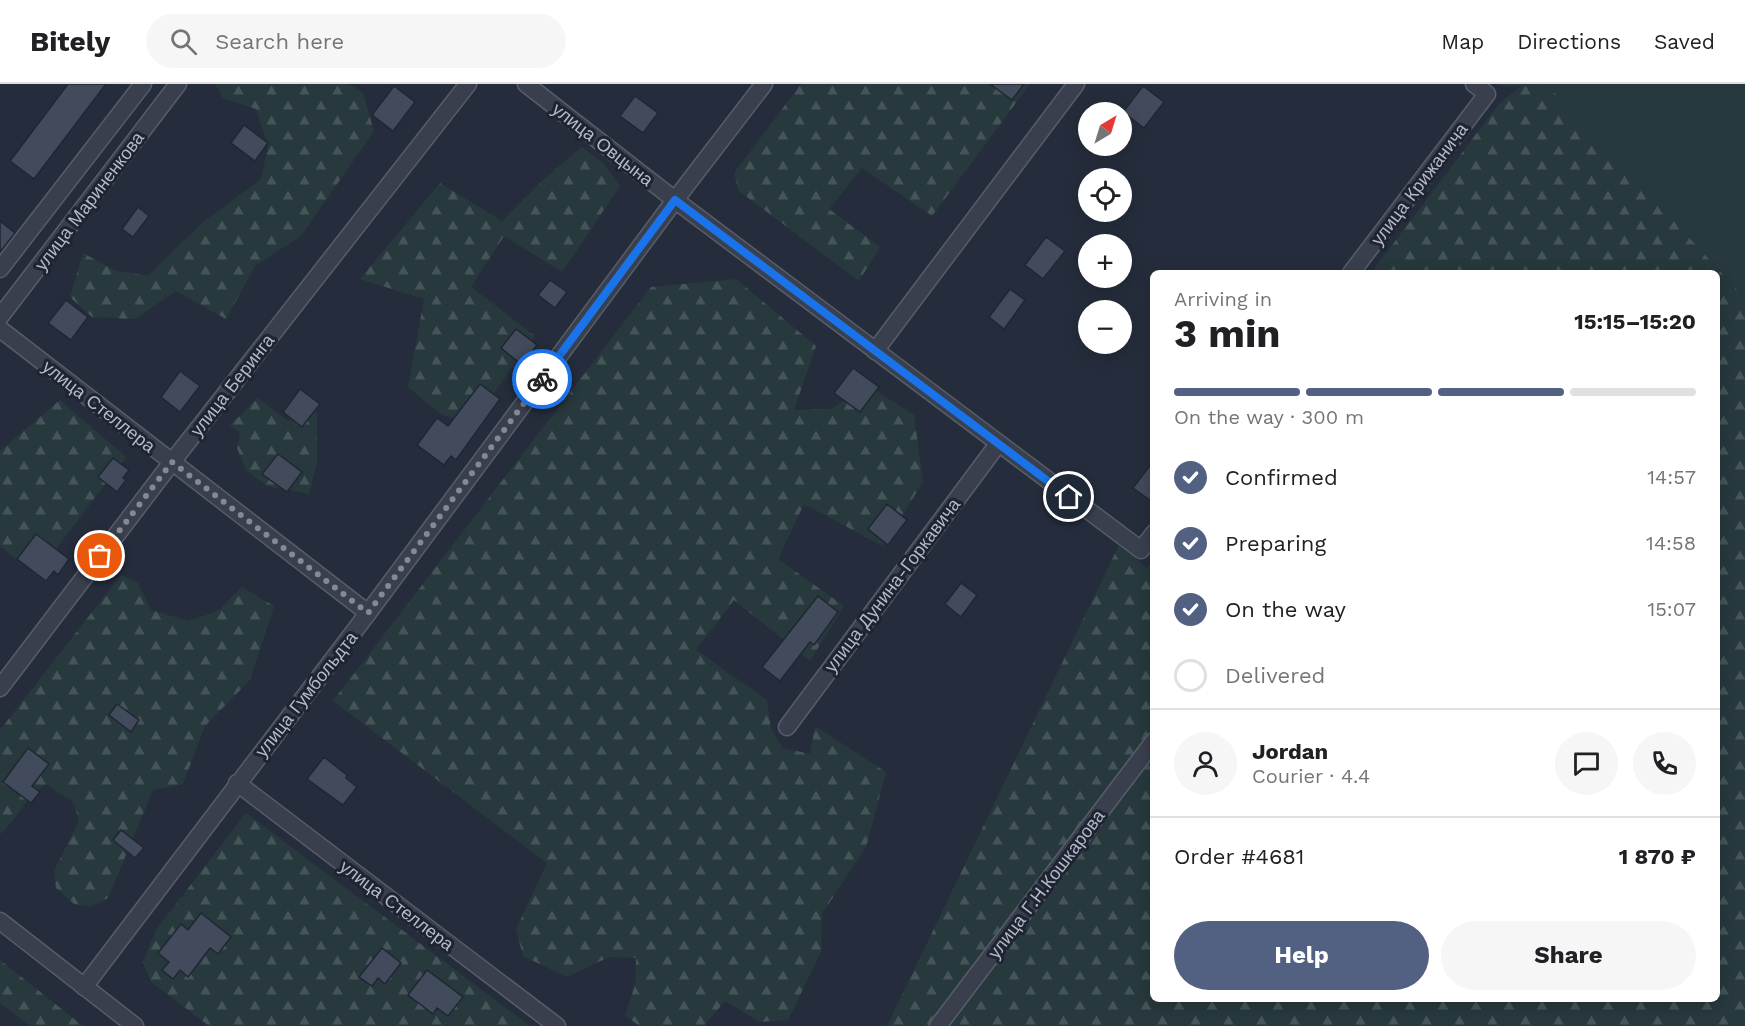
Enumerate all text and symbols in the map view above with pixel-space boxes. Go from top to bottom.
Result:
search box [146,14,566,68]
text: Bitely [30,25,110,58]
icon: search [167,25,200,58]
text: Search here [215,29,344,54]
text: Map [1441,29,1484,54]
text: Directions [1517,29,1621,54]
text: Saved [1654,29,1715,54]
street label: улица Овцына [548,98,658,191]
north arrow [1078,102,1132,156]
map controls [1078,102,1132,354]
street label: улица Крижанича [1366,118,1472,249]
street label: улица Мариненкова [30,127,149,275]
button: locate [1078,168,1132,222]
button: + [1078,234,1132,288]
text: Arriving in [1174,287,1272,311]
button: − [1078,300,1132,354]
text: 15:15–15:20 [1574,309,1696,334]
text: 3 min [1174,311,1281,356]
street label: улица Беринга [186,329,279,440]
courier [512,349,572,409]
street label: улица Стеллера [39,356,160,457]
icon: bike [526,363,559,396]
text: On the way · 300 m [1174,405,1364,429]
icon: check [1174,461,1207,494]
text: Confirmed [1225,465,1338,490]
text: 14:57 [1647,465,1696,489]
pin [1043,471,1094,522]
icon: home [1052,480,1085,513]
street label: улица Дунина-Горкавича [820,493,965,676]
icon: check [1174,527,1207,560]
pin [74,530,125,581]
text: Preparing [1225,531,1326,556]
text: 14:58 [1646,531,1696,555]
icon: bag [83,539,116,572]
icon: check [1174,593,1207,626]
text: On the way [1225,597,1346,622]
text: 15:07 [1647,597,1696,621]
street label: улица Гумбольдта [250,626,362,761]
text: Delivered [1225,663,1325,688]
button: person [1174,732,1237,795]
button: chat [1555,732,1618,795]
button: phone [1633,732,1696,795]
text: Jordan [1252,739,1328,764]
text: Courier · 4.4 [1252,764,1370,788]
street label: улица Г.Н.Кошкарова [983,805,1109,962]
text: Order #4681 [1174,844,1304,869]
text: 1 870 ₽ [1619,844,1696,869]
street label: улица Стеллера [336,855,459,955]
button: Help [1174,921,1429,990]
button: Share [1441,921,1696,990]

